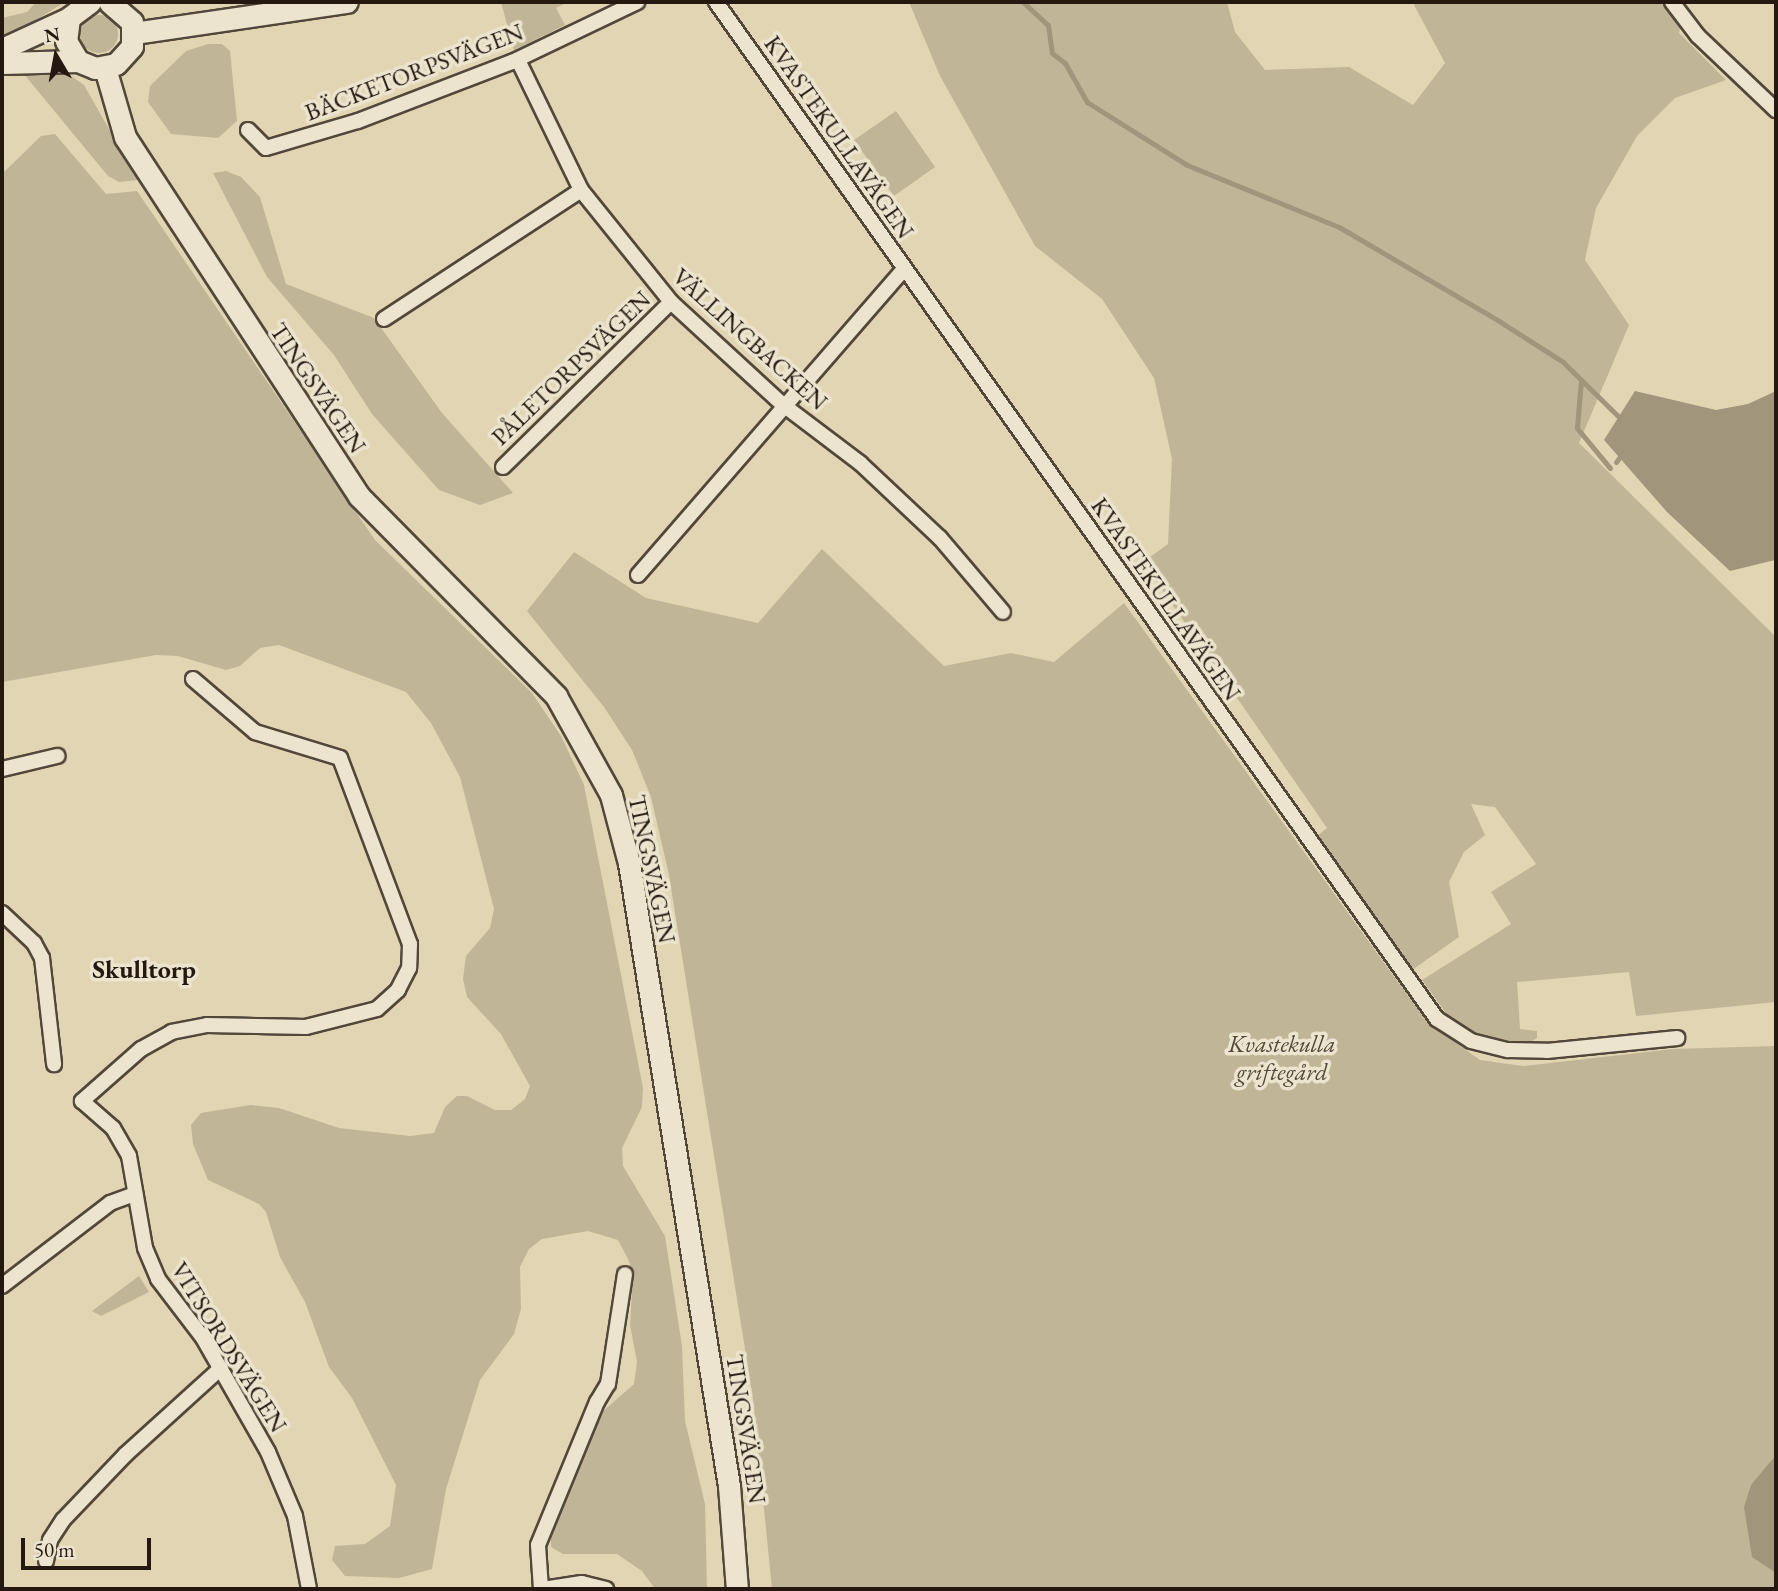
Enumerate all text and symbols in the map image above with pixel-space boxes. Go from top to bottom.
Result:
street label: BÄCKETORPSVÄGEN [301,17,527,127]
north arrow [21,21,91,91]
text: N [43,21,62,48]
street label: KVASTEKULLAVÄGEN [758,30,920,244]
street label: VÄLLINGBACKEN [667,262,833,416]
street label: PÅLETORPSVÄGEN [486,285,656,451]
street label: TINGSVÄGEN [264,317,372,459]
street label: KVASTEKULLAVÄGEN [1085,492,1247,706]
street label: TINGSVÄGEN [622,792,682,946]
district label: Skulltorp [92,954,196,986]
park label: Kvastekulla griftegård [1228,1030,1336,1086]
street label: VITSORDSVÄGEN [165,1257,293,1437]
street label: TINGSVÄGEN [720,1352,772,1506]
scale bar [24,1524,154,1568]
text: 50 m [34,1536,75,1563]

